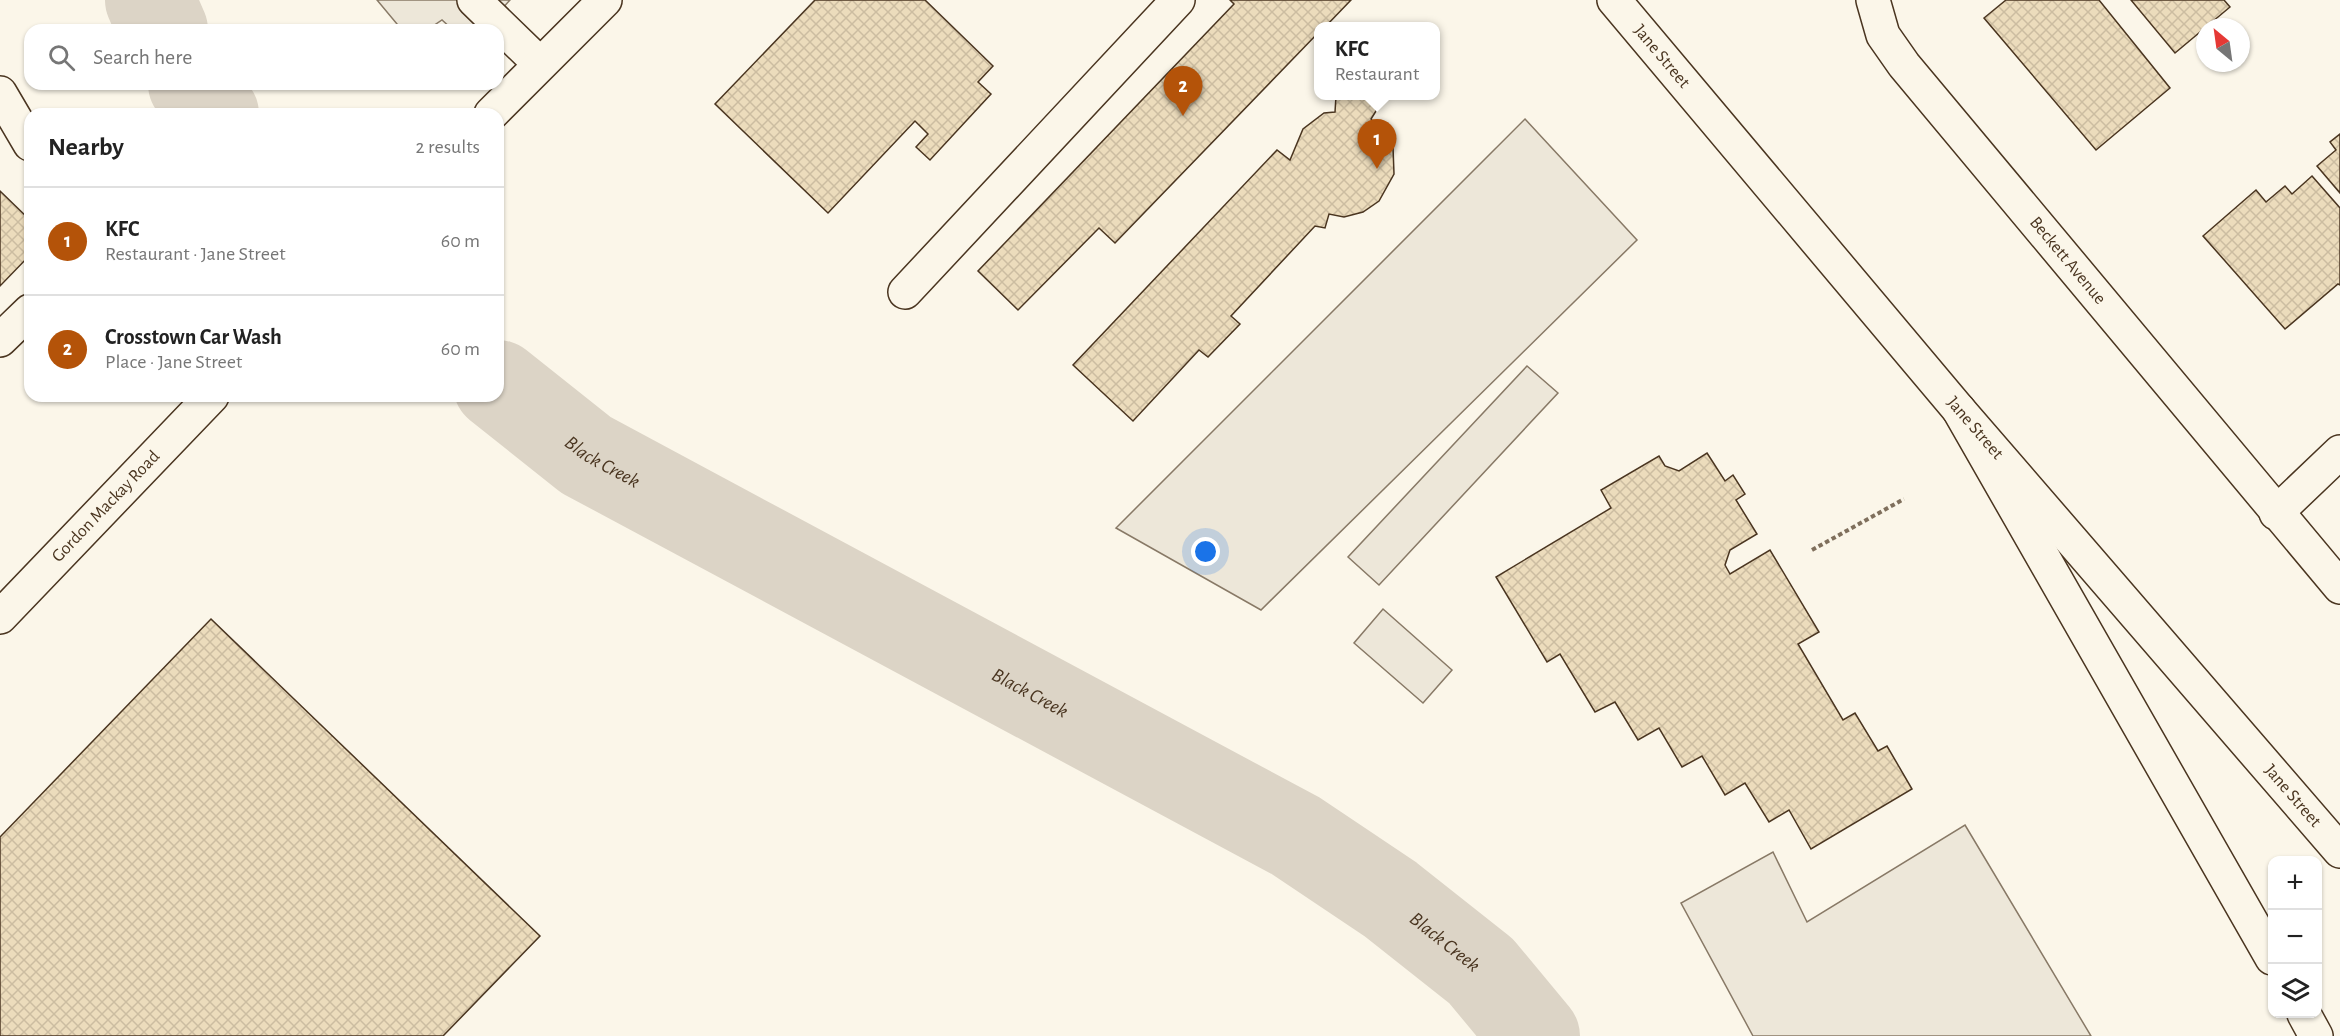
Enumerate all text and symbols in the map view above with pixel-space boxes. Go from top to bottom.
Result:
north arrow [2196,18,2250,72]
popup [1314,22,1440,100]
street label: Jane Street [1630,22,1693,92]
search box [24,24,504,90]
text: KFC [1335,38,1369,60]
icon: search [45,41,78,74]
text: Search here [93,46,192,68]
text: Restaurant [1335,64,1419,84]
pin: 2 [1164,66,1202,116]
pin: 1 [1358,120,1396,169]
text: Nearby [48,134,124,160]
text: 2 results [416,137,480,157]
street label: Beckett Avenue [2026,213,2109,308]
text: KFC [105,218,139,240]
text: 1 [64,231,71,251]
text: 60 m [441,231,480,251]
text: Restaurant · Jane Street [105,244,286,264]
text: Crosstown Car Wash [105,326,282,348]
text: 2 [63,339,72,359]
text: 60 m [441,339,480,359]
text: Place · Jane Street [105,352,242,372]
street label: Jane Street [1943,393,2007,463]
water label: Black Creek [561,432,643,492]
street label: Gordon Mackay Road [49,447,163,566]
your location [1191,537,1220,566]
water label: Black Creek [988,665,1071,722]
street label: Jane Street [2261,761,2324,831]
map controls [2268,856,2322,1018]
button: + [2268,856,2322,910]
water label: Black Creek [1406,908,1484,976]
button: − [2268,910,2322,964]
button: layers [2268,964,2322,1018]

